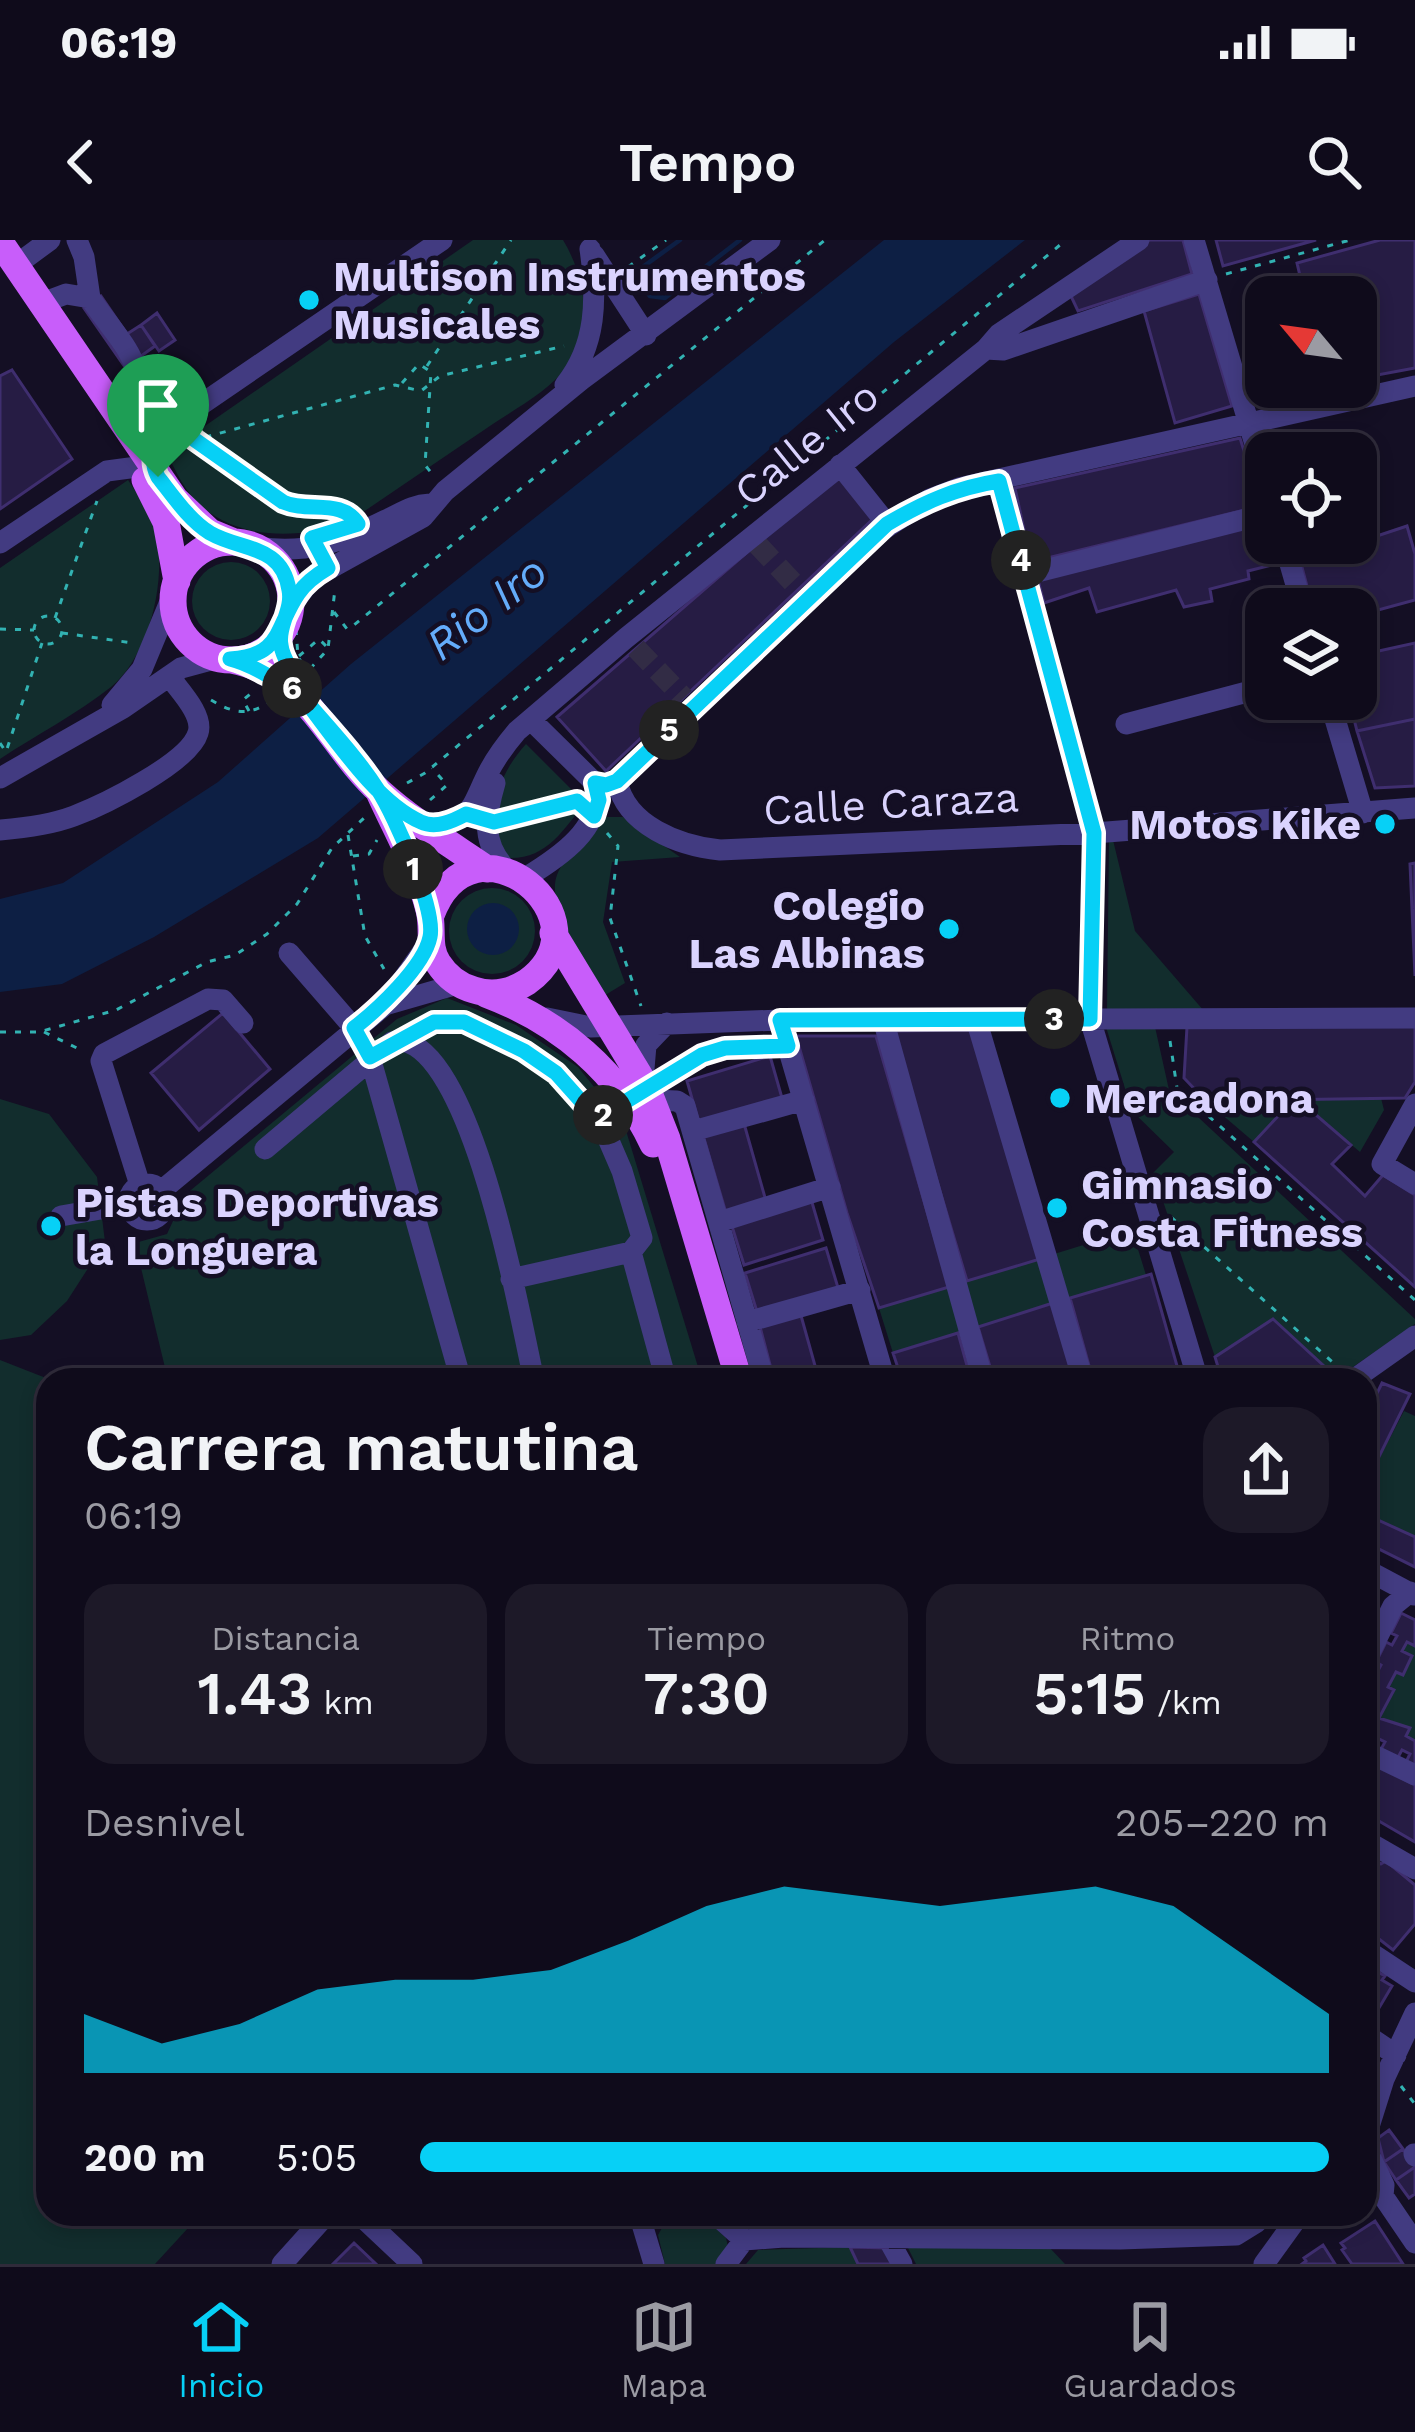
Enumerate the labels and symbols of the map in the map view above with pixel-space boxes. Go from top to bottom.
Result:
place label: Multison Instrumentos Musicales [333,252,806,349]
north arrow [1245,276,1377,408]
marker: Multison Instrumentos Musicales [296,287,322,313]
pin [107,354,209,477]
street label: Calle Iro [725,371,888,516]
pin: 4 [991,530,1051,590]
water label: Rio Iro [416,544,557,671]
pin: 6 [262,658,322,718]
pin: 5 [639,700,699,760]
street label: Calle Caraza [762,772,1020,835]
place label: Motos Kike [1129,800,1361,849]
marker: Motos Kike [1372,811,1398,837]
pin: 1 [383,839,443,899]
place label: Colegio Las Albinas [688,881,925,978]
marker: Colegio Las Albinas [936,916,962,942]
pin: 3 [1024,989,1084,1049]
place label: Mercadona [1084,1074,1315,1123]
pin: 2 [573,1085,633,1145]
marker: Mercadona [1047,1085,1073,1111]
place label: Gimnasio Costa Fitness [1081,1160,1363,1257]
place label: Pistas Deportivas la Longuera [75,1178,439,1275]
marker: Gimnasio Costa Fitness [1044,1195,1070,1221]
marker: Pistas Deportivas la Longuera [38,1213,64,1239]

